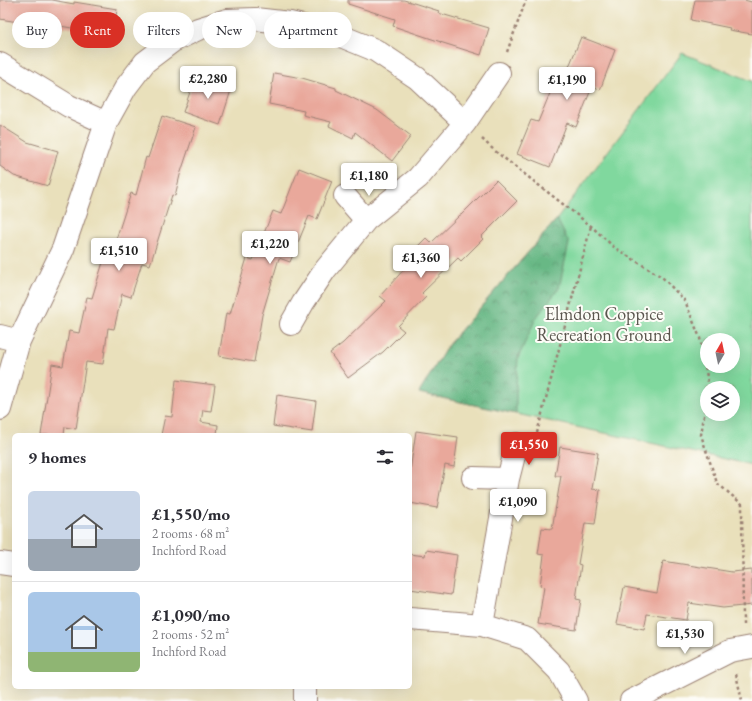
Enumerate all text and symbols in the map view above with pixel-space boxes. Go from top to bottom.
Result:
chip: Buy [12,12,62,48]
chip: Rent [70,12,125,48]
chip: Filters [133,12,194,48]
chip: New [202,12,256,48]
chip: Apartment [264,12,352,48]
pin: £2,280 [175,66,241,100]
pin: £1,190 [534,67,600,101]
text: £2,280 [189,70,227,87]
text: £1,190 [548,71,586,88]
pin: £1,180 [336,163,402,197]
text: £1,180 [350,167,388,184]
pin: £1,220 [237,231,303,265]
text: £1,220 [251,235,289,252]
pin: £1,510 [86,238,152,272]
text: £1,510 [100,242,138,259]
pin: £1,360 [388,245,454,279]
text: £1,360 [402,249,440,266]
park label: Elmdon Coppice Recreation Ground [536,302,672,346]
north arrow [700,333,740,373]
map controls [700,333,740,421]
button: layers [700,381,740,421]
pin: £1,550 [496,432,562,466]
text: £1,550 [510,436,548,453]
text: 9 homes [28,446,86,468]
icon: filters [374,446,396,468]
pin: £1,090 [485,489,551,523]
text: £1,090 [499,493,537,510]
text: £1,550/mo [152,503,230,525]
icon: home [60,507,108,555]
text: 2 rooms · 68 m² [152,525,229,542]
text: Inchford Road [152,542,226,559]
text: £1,090/mo [152,604,230,626]
icon: home [60,608,108,656]
pin: £1,530 [652,621,718,655]
text: £1,530 [666,625,704,642]
text: 2 rooms · 52 m² [152,626,229,643]
text: Inchford Road [152,643,226,660]

